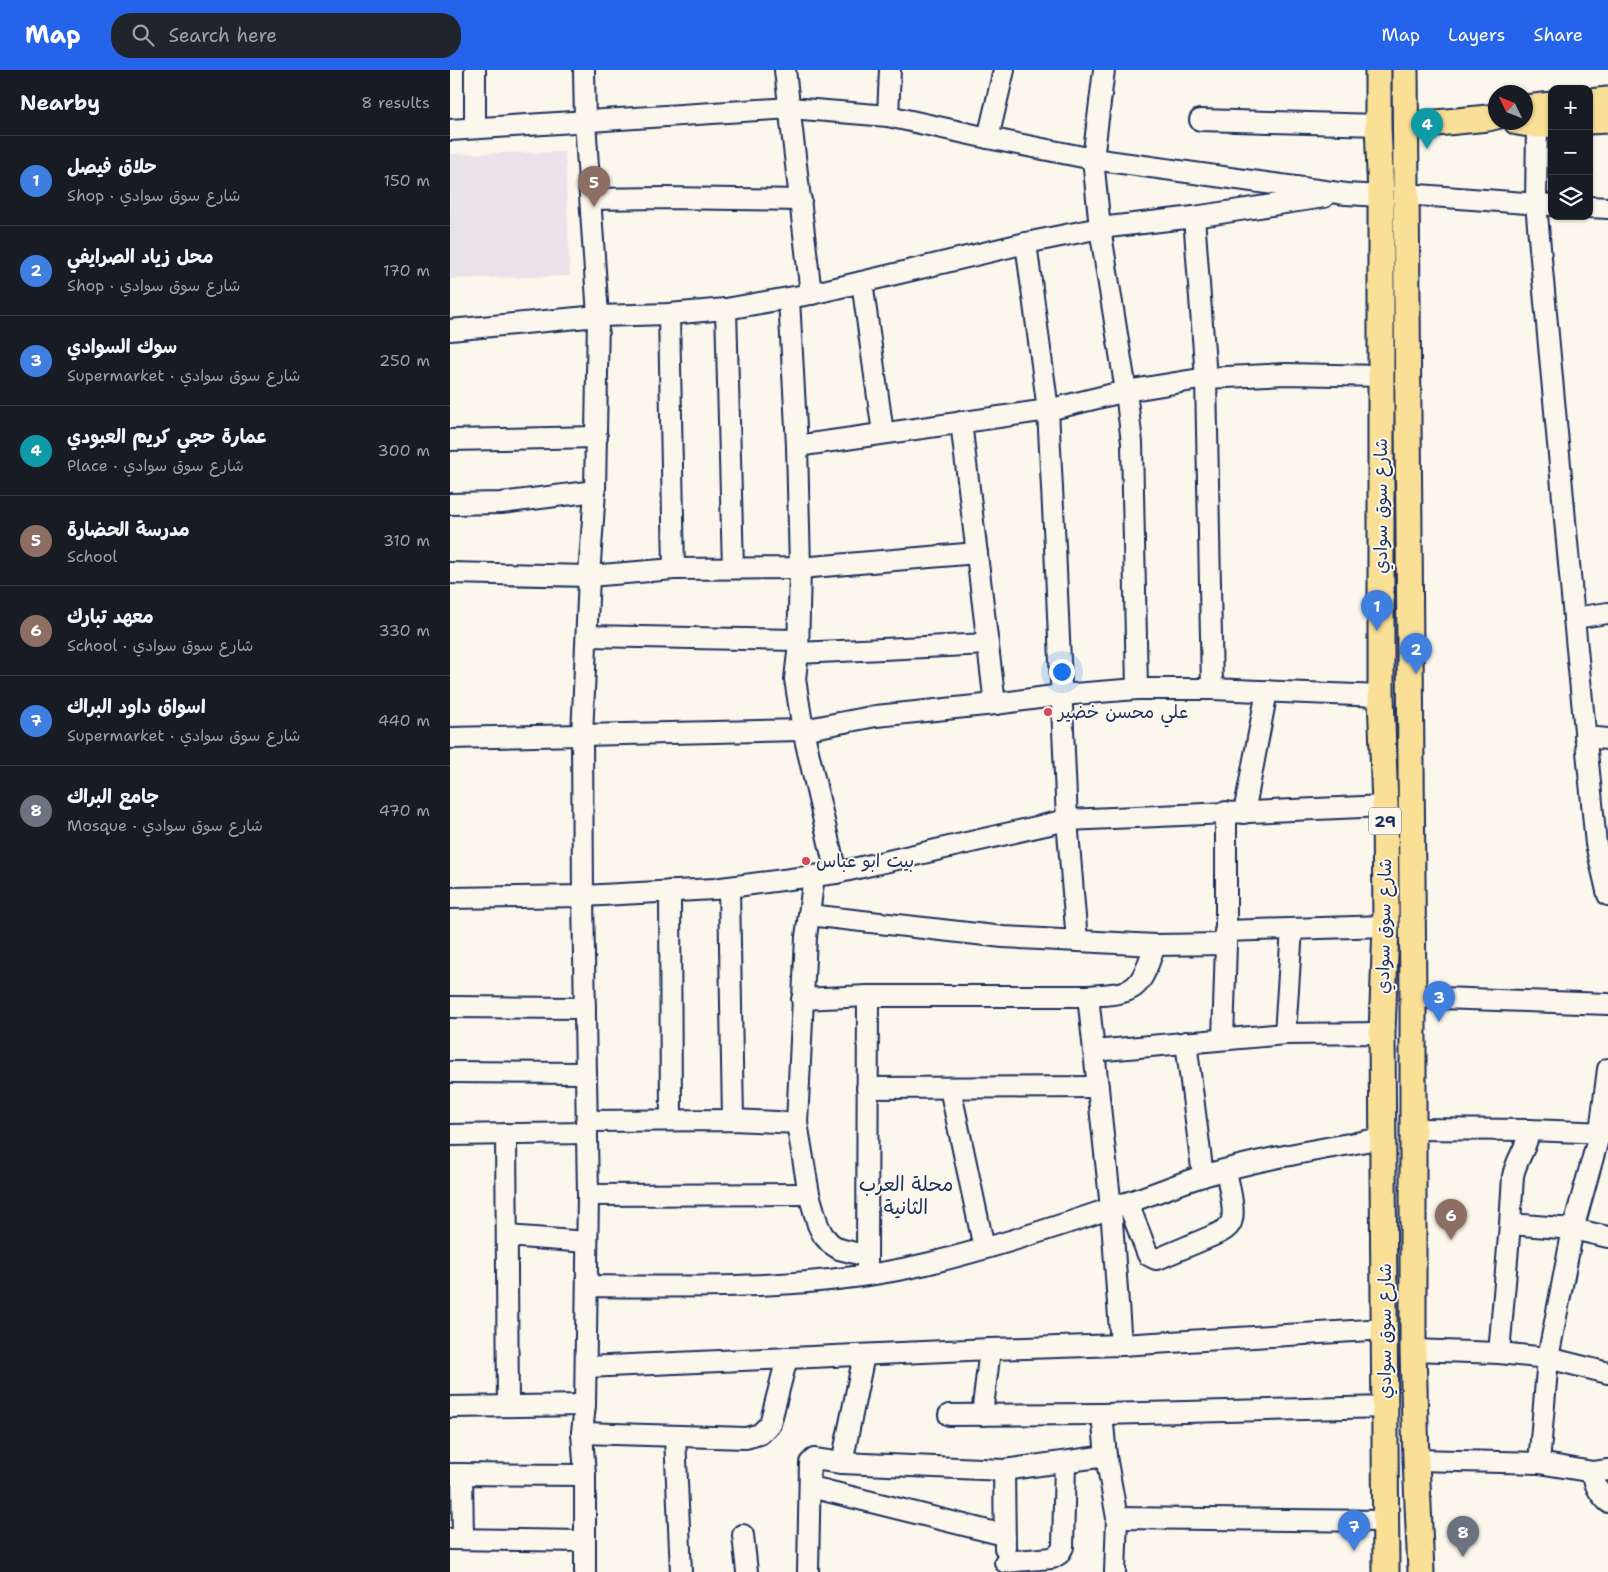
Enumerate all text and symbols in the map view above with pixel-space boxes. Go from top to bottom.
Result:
search box [111,13,461,58]
text: Map [25,19,81,51]
icon: search [129,21,157,49]
text: Search here [169,23,277,48]
text: Map [1382,23,1420,47]
text: Layers [1448,23,1505,47]
text: Share [1533,23,1583,47]
north arrow [1488,85,1533,130]
map controls [1548,85,1593,220]
button: + [1548,85,1593,130]
text: Nearby [20,89,100,117]
text: 8 results [361,92,430,113]
pin: 4 [1411,108,1443,149]
button: − [1548,130,1593,175]
text: حلاق فيصل [67,154,157,179]
pin: 5 [578,166,610,207]
text: 1 [32,170,40,191]
text: 150 m [383,170,430,191]
button: layers [1548,175,1593,220]
text: Shop · شارع سوق سوادي [67,185,240,206]
text: محل زياد الصرايفي [67,244,213,269]
text: 2 [30,260,42,281]
text: 170 m [383,260,430,281]
text: Shop · شارع سوق سوادي [67,275,240,296]
text: سوك السوادي [67,334,177,359]
text: 3 [30,350,42,371]
text: 250 m [379,350,430,371]
text: Supermarket · شارع سوق سوادي [67,365,301,386]
text: عمارة حجي كريم العبودي [67,424,268,449]
street label: شارع سوق سوادي [1369,438,1394,574]
text: 4 [30,440,42,461]
text: 300 m [378,440,430,461]
text: Place · شارع سوق سوادي [67,455,244,476]
text: مدرسة الحضارة [67,517,190,542]
text: 5 [31,530,41,551]
text: 310 m [383,530,430,551]
text: School [67,546,117,567]
pin: 1 [1361,590,1393,631]
text: معهد تبارك [67,604,154,629]
text: 6 [30,620,42,641]
text: 330 m [378,620,430,641]
pin: 2 [1400,633,1432,674]
text: School · شارع سوق سوادي [67,635,253,656]
your location [1049,659,1075,685]
text: اسواق داود البراك [67,694,206,719]
place label: علي محسن خضير [1056,700,1188,728]
marker: علي محسن خضير [1042,706,1054,718]
text: 7 [30,710,42,731]
text: 440 m [378,710,430,731]
text: Supermarket · شارع سوق سوادي [67,725,301,746]
text: جامع البراك [67,784,159,809]
text: 8 [30,800,42,821]
text: 470 m [379,800,430,821]
road number: 29 [1369,808,1401,834]
text: Mosque · شارع سوق سوادي [67,815,263,836]
place label: بيت ابو عباس [816,849,914,873]
marker: بيت ابو عباس [800,855,812,867]
street label: شارع سوق سوادي [1371,858,1398,994]
pin: 3 [1423,981,1455,1022]
district label: محلة العرب الثانية [859,1171,953,1220]
pin: 6 [1435,1199,1467,1240]
street label: شارع سوق سوادي [1373,1263,1398,1399]
pin: 7 [1338,1510,1370,1551]
pin: 8 [1447,1516,1479,1557]

